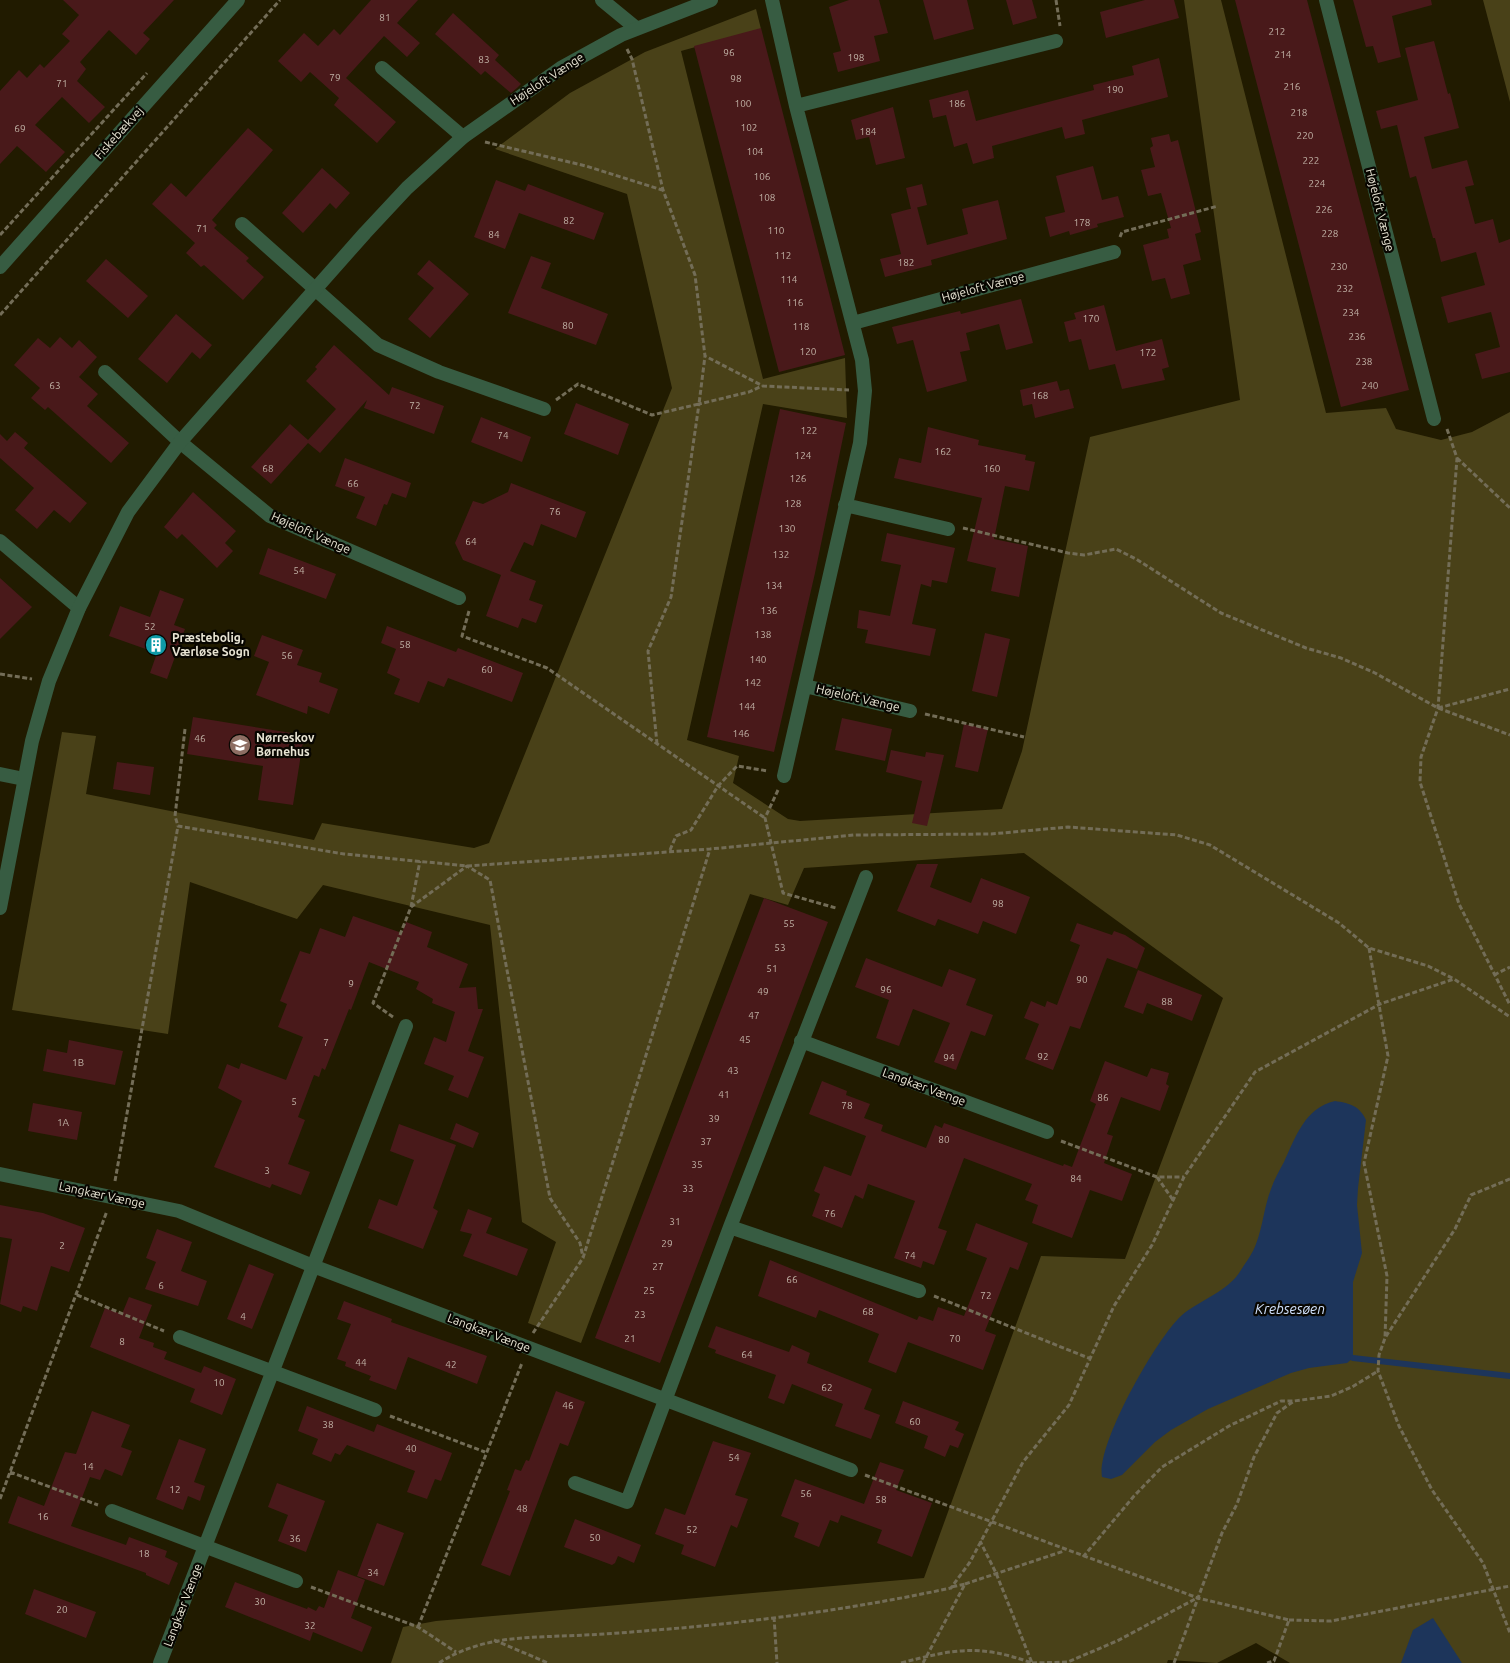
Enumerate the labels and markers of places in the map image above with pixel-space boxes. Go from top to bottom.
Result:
place label: Præstebolig, Værløse Sogn [172,631,250,658]
building icon: Præstebolig, Værløse Sogn [144,633,168,657]
place label: Nørreskov Børnehus [256,731,315,758]
school or university icon: Nørreskov Børnehus [228,733,252,757]

